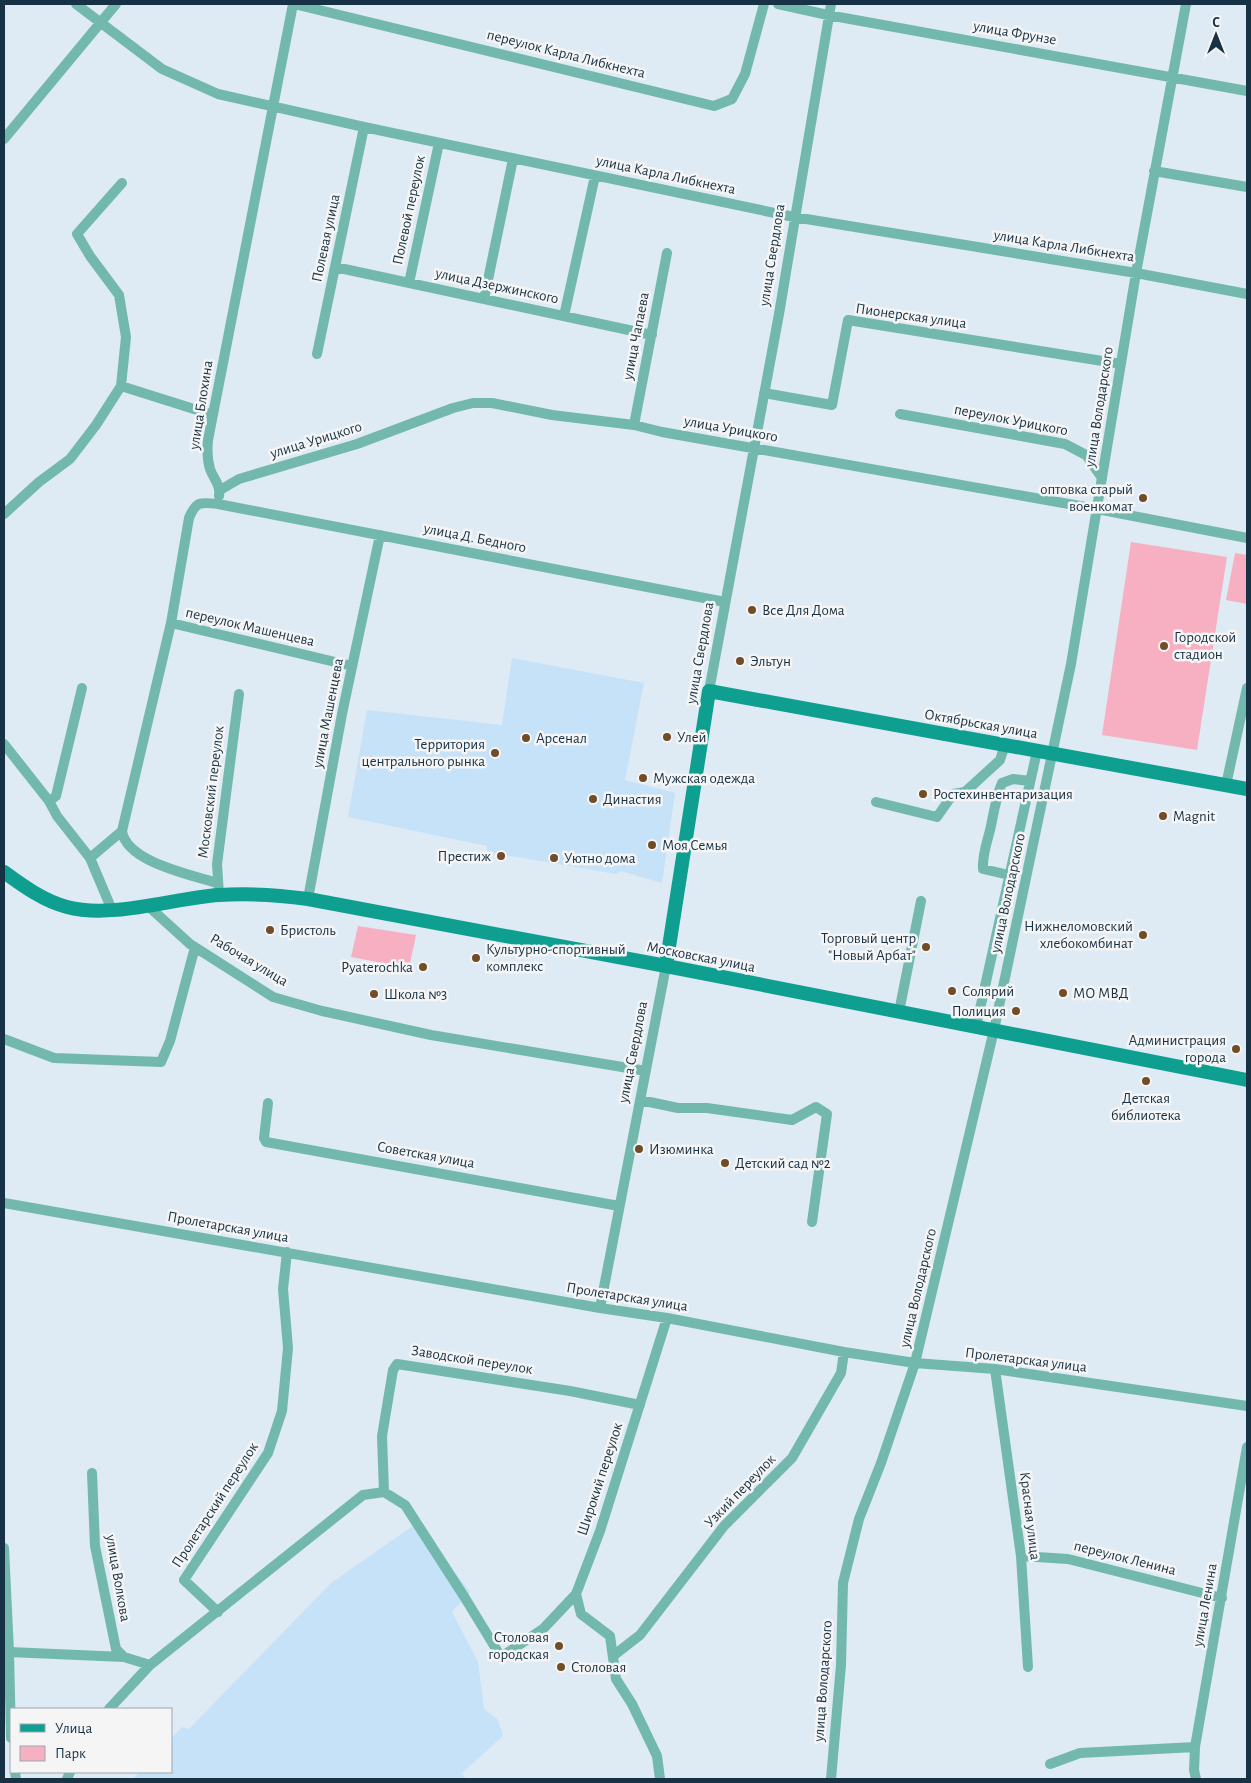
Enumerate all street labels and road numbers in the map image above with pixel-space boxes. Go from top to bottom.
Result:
street label: улица Фрунзе [971,18,1058,48]
street label: переулок Карла Либкнехта [485,27,647,81]
street label: улица Карла Либкнехта [594,153,737,197]
street label: Полевой переулок [390,154,428,266]
street label: Полевая улица [309,193,343,283]
street label: улица Свердлова [756,203,787,308]
street label: улица Карла Либкнехта [992,227,1135,265]
street label: улица Дзержинского [433,265,560,306]
street label: улица Чапаева [620,291,652,382]
street label: Пионерская улица [855,301,968,331]
street label: улица Володарского [1082,346,1116,469]
street label: улица Блохина [186,359,215,452]
street label: переулок Урицкого [953,402,1069,438]
street label: улица Урицкого [682,413,779,445]
street label: улица Урицкого [267,419,364,461]
street label: улица Д. Бедного [422,521,527,555]
street label: улица Свердлова [683,601,716,706]
street label: переулок Машенцева [184,605,316,649]
street label: улица Машенцева [310,657,346,770]
street label: Октябрьская улица [923,707,1039,741]
street label: Московский переулок [195,725,227,859]
street label: улица Володарского [988,832,1028,955]
street label: Рабочая улица [207,931,291,989]
street label: Московская улица [645,939,757,975]
street label: улица Свердлова [616,1000,650,1105]
street label: Советская улица [376,1139,476,1171]
street label: Пролетарская улица [166,1209,290,1245]
street label: улица Володарского [897,1227,939,1350]
street label: Пролетарская улица [565,1280,689,1314]
street label: Заводской переулок [410,1343,534,1377]
street label: Пролетарская улица [964,1345,1088,1375]
street label: Широкий переулок [575,1421,625,1537]
street label: Пролетарский переулок [169,1440,261,1570]
street label: Узкий переулок [702,1451,779,1530]
street label: Красная улица [1017,1471,1043,1561]
street label: улица Волкова [103,1532,133,1623]
street label: переулок Ленина [1072,1538,1178,1578]
street label: улица Ленина [1190,1562,1220,1649]
street label: улица Володарского [811,1620,835,1743]

